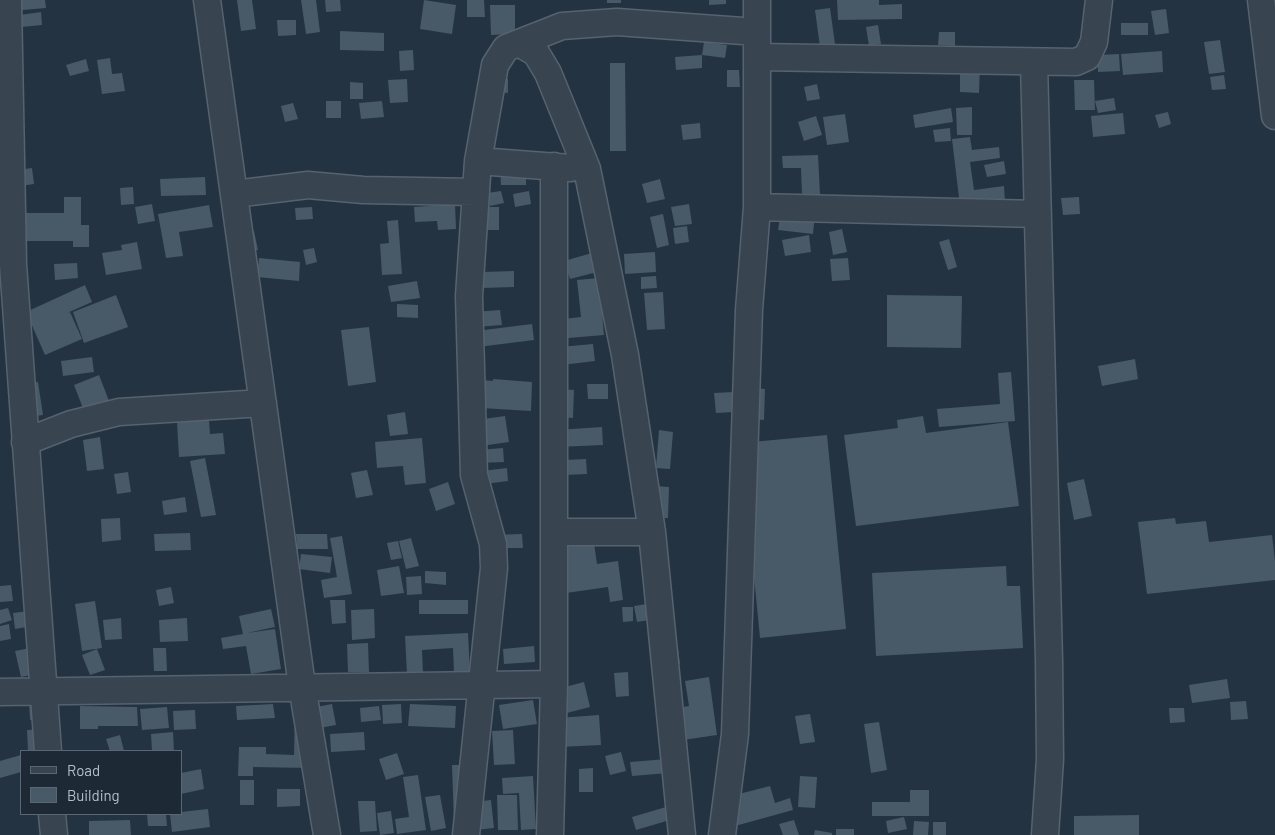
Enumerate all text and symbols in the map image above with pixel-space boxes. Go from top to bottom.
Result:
legend [20,750,182,815]
text: Road [67,761,100,779]
text: Building [67,786,120,804]

